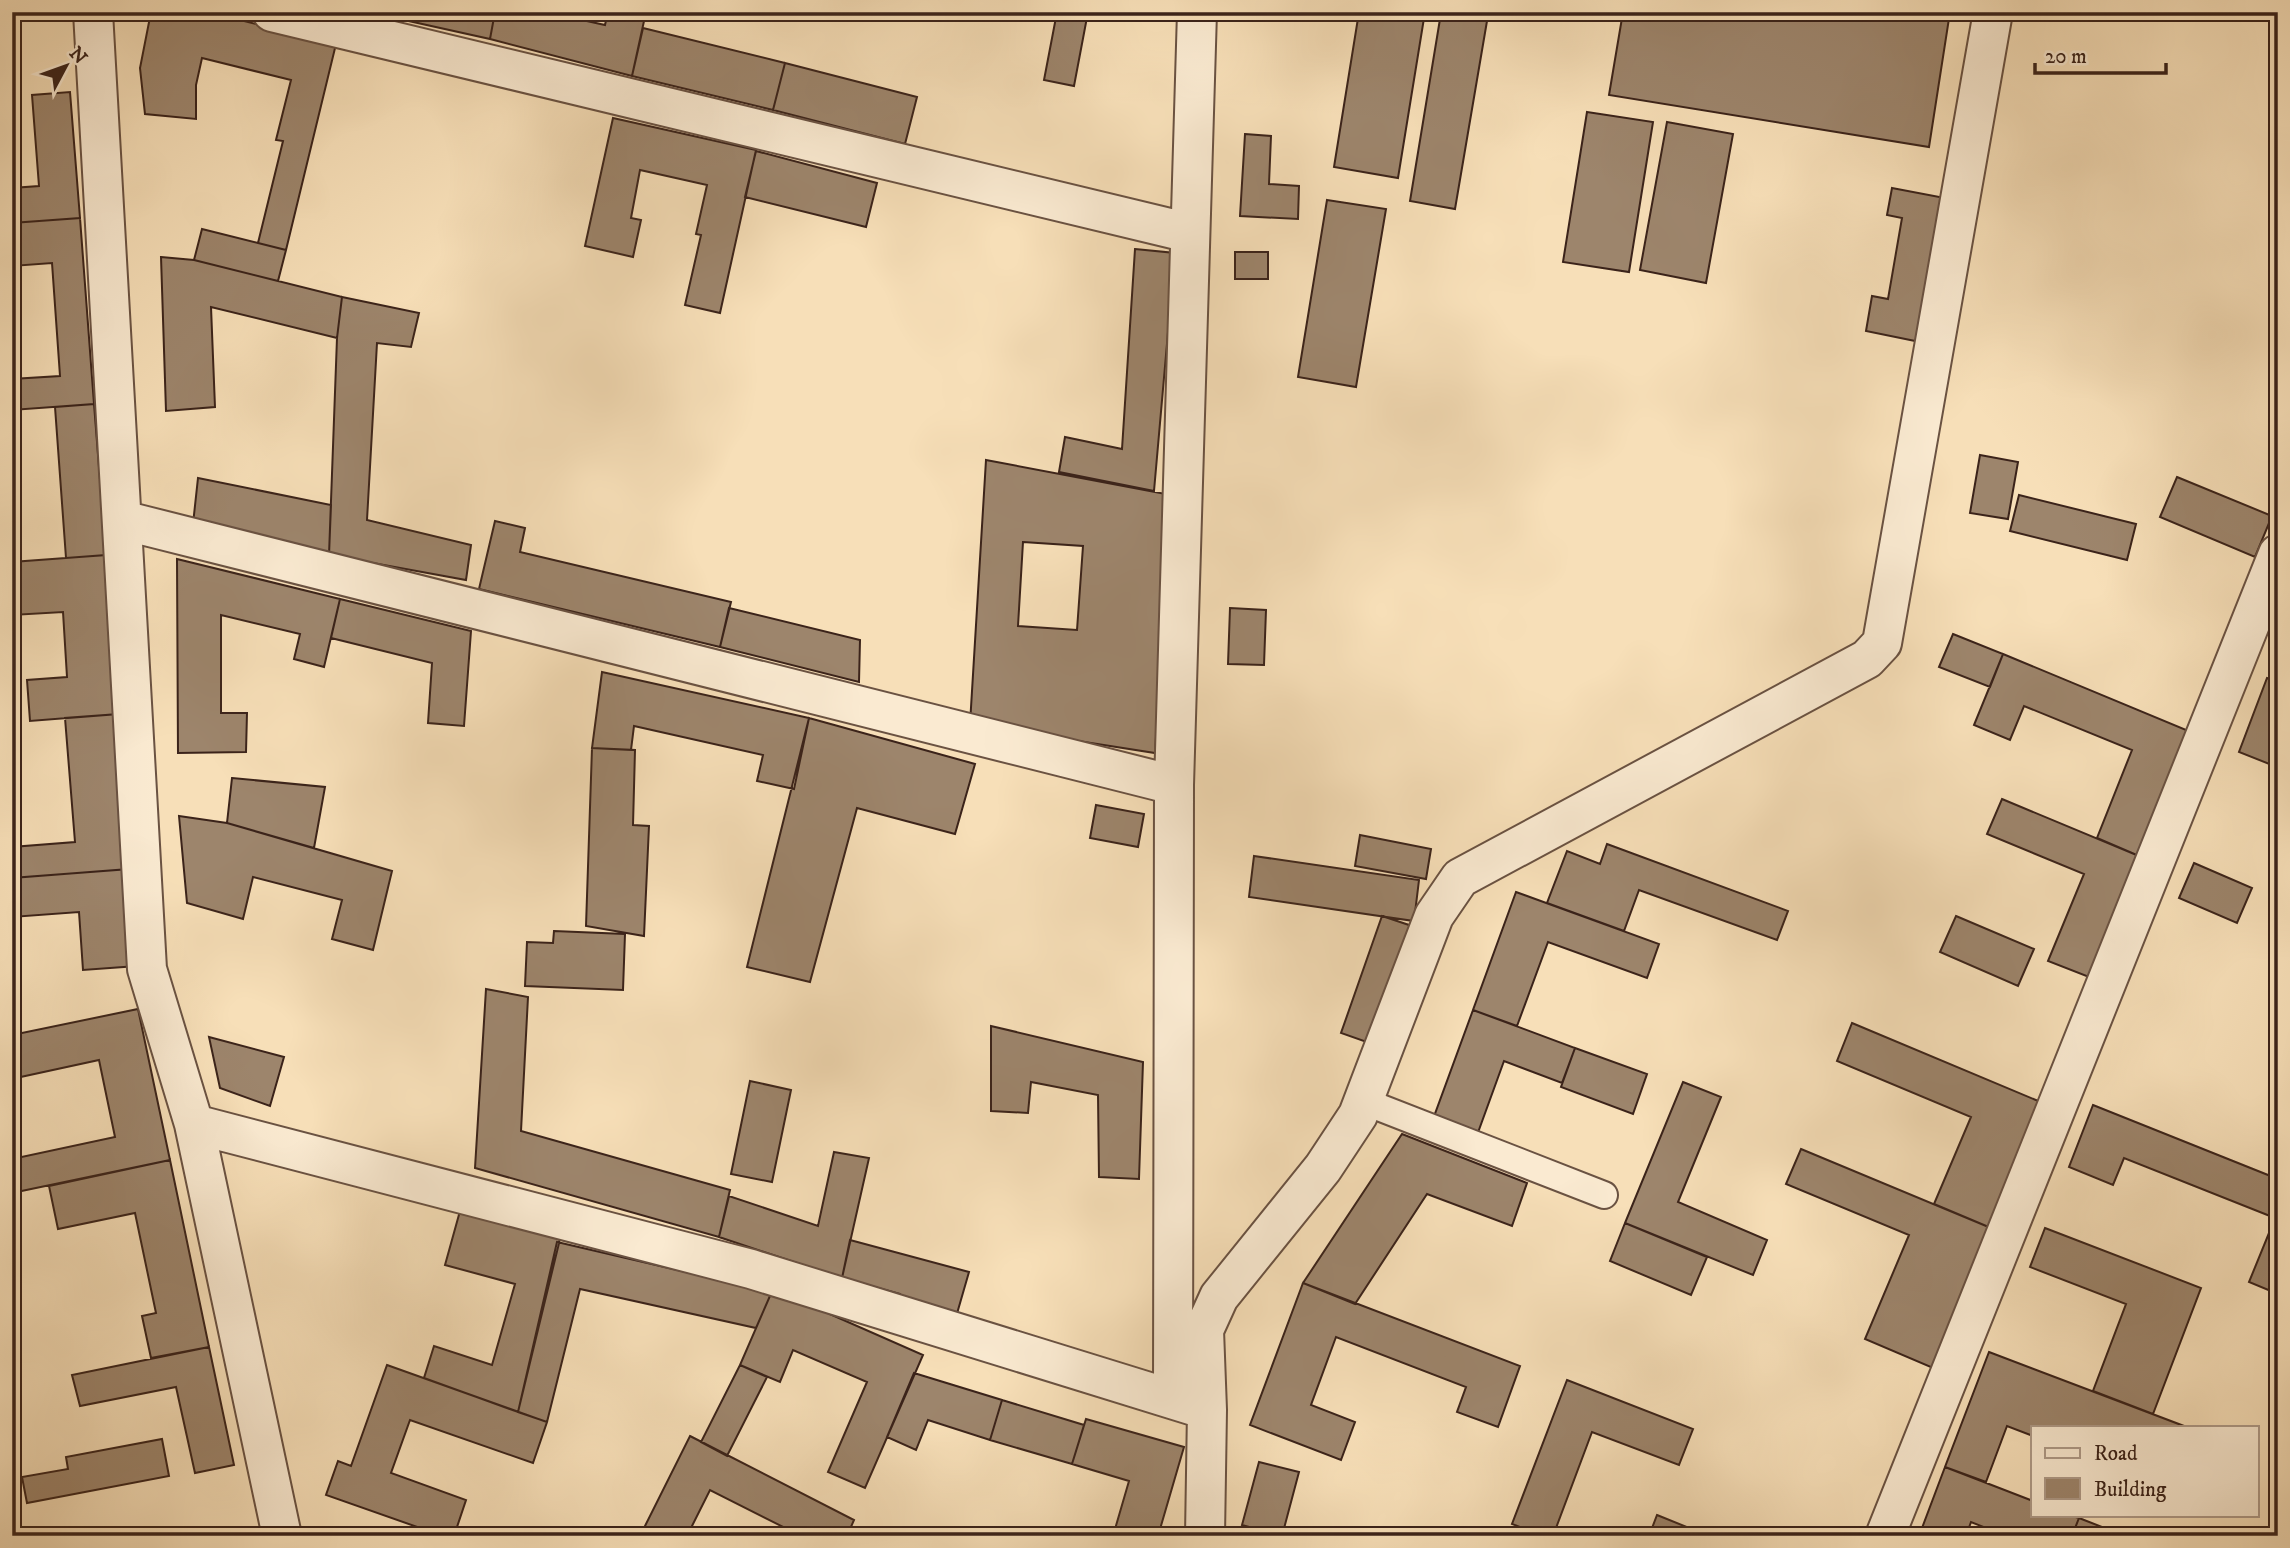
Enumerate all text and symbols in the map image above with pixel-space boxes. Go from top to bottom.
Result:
north arrow [32,32,102,102]
scale bar [2035,32,2166,76]
text: N [64,42,92,70]
text: 20 m [2045,44,2087,70]
legend [2031,1426,2258,1516]
text: Road [2094,1441,2138,1467]
text: Building [2094,1477,2167,1503]

